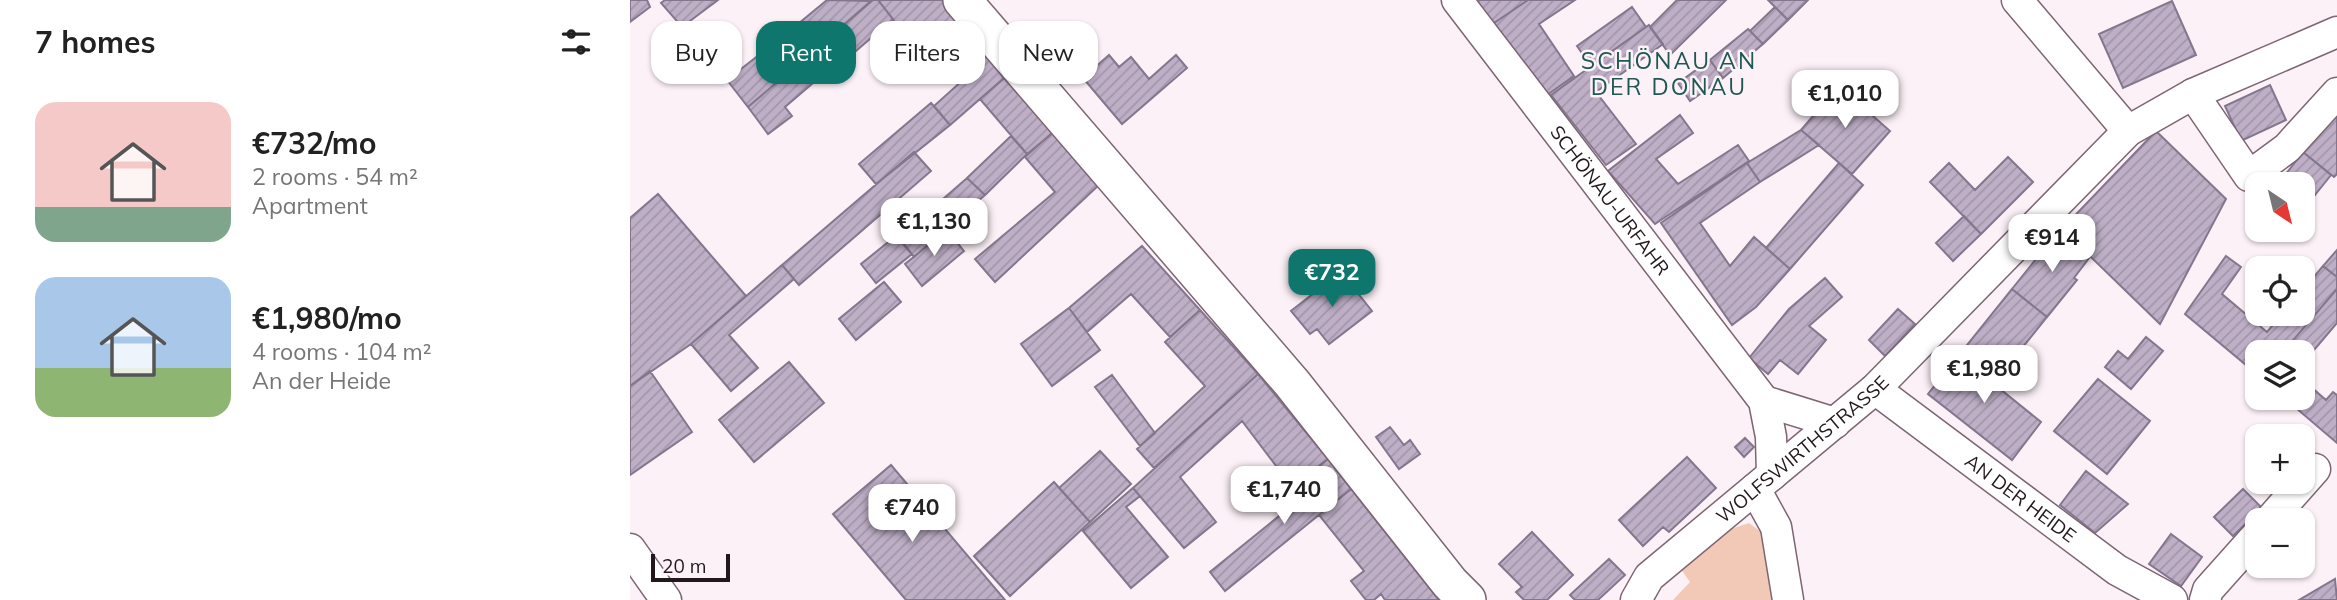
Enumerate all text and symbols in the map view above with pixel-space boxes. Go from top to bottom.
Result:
chip: Buy [651,21,742,84]
chip: Rent [756,21,856,84]
chip: Filters [870,21,985,84]
chip: New [999,21,1098,84]
text: 7 homes [35,23,156,61]
icon: filters [557,23,595,61]
district label: SCHÖNAU AN DER DONAU [1581,46,1757,101]
pin: €1,010 [1788,71,1902,130]
text: €1,010 [1808,78,1882,107]
street label: SCHÖNAU-URFAHR [1545,120,1675,280]
text: €732/mo [252,124,376,162]
icon: home [91,130,175,214]
text: 2 rooms · 54 m² [252,162,418,191]
north arrow [2245,172,2315,242]
map controls [2245,172,2315,578]
text: Apartment [252,191,368,220]
pin: €1,130 [877,198,991,258]
text: €1,130 [897,206,971,235]
pin: €914 [2011,215,2093,274]
text: €914 [2024,222,2080,251]
pin: €732 [1291,250,1373,309]
button: locate [2245,256,2315,326]
text: €732 [1304,257,1360,286]
text: €1,980/mo [252,299,402,337]
icon: home [91,305,175,389]
text: 4 rooms · 104 m² [252,337,432,366]
button: layers [2245,340,2315,410]
pin: €1,980 [1927,346,2041,405]
text: €1,980 [1947,353,2021,382]
text: An der Heide [252,366,391,395]
street label: WOLFSWIRTHSTRASSE [1711,370,1894,528]
button: + [2245,424,2315,494]
street label: AN DER HEIDE [1960,449,2081,547]
pin: €1,740 [1227,466,1341,526]
text: €1,740 [1247,474,1321,503]
pin: €740 [871,484,953,544]
text: €740 [884,492,940,521]
button: − [2245,508,2315,578]
scale bar [651,551,730,583]
text: 20 m [662,554,706,578]

